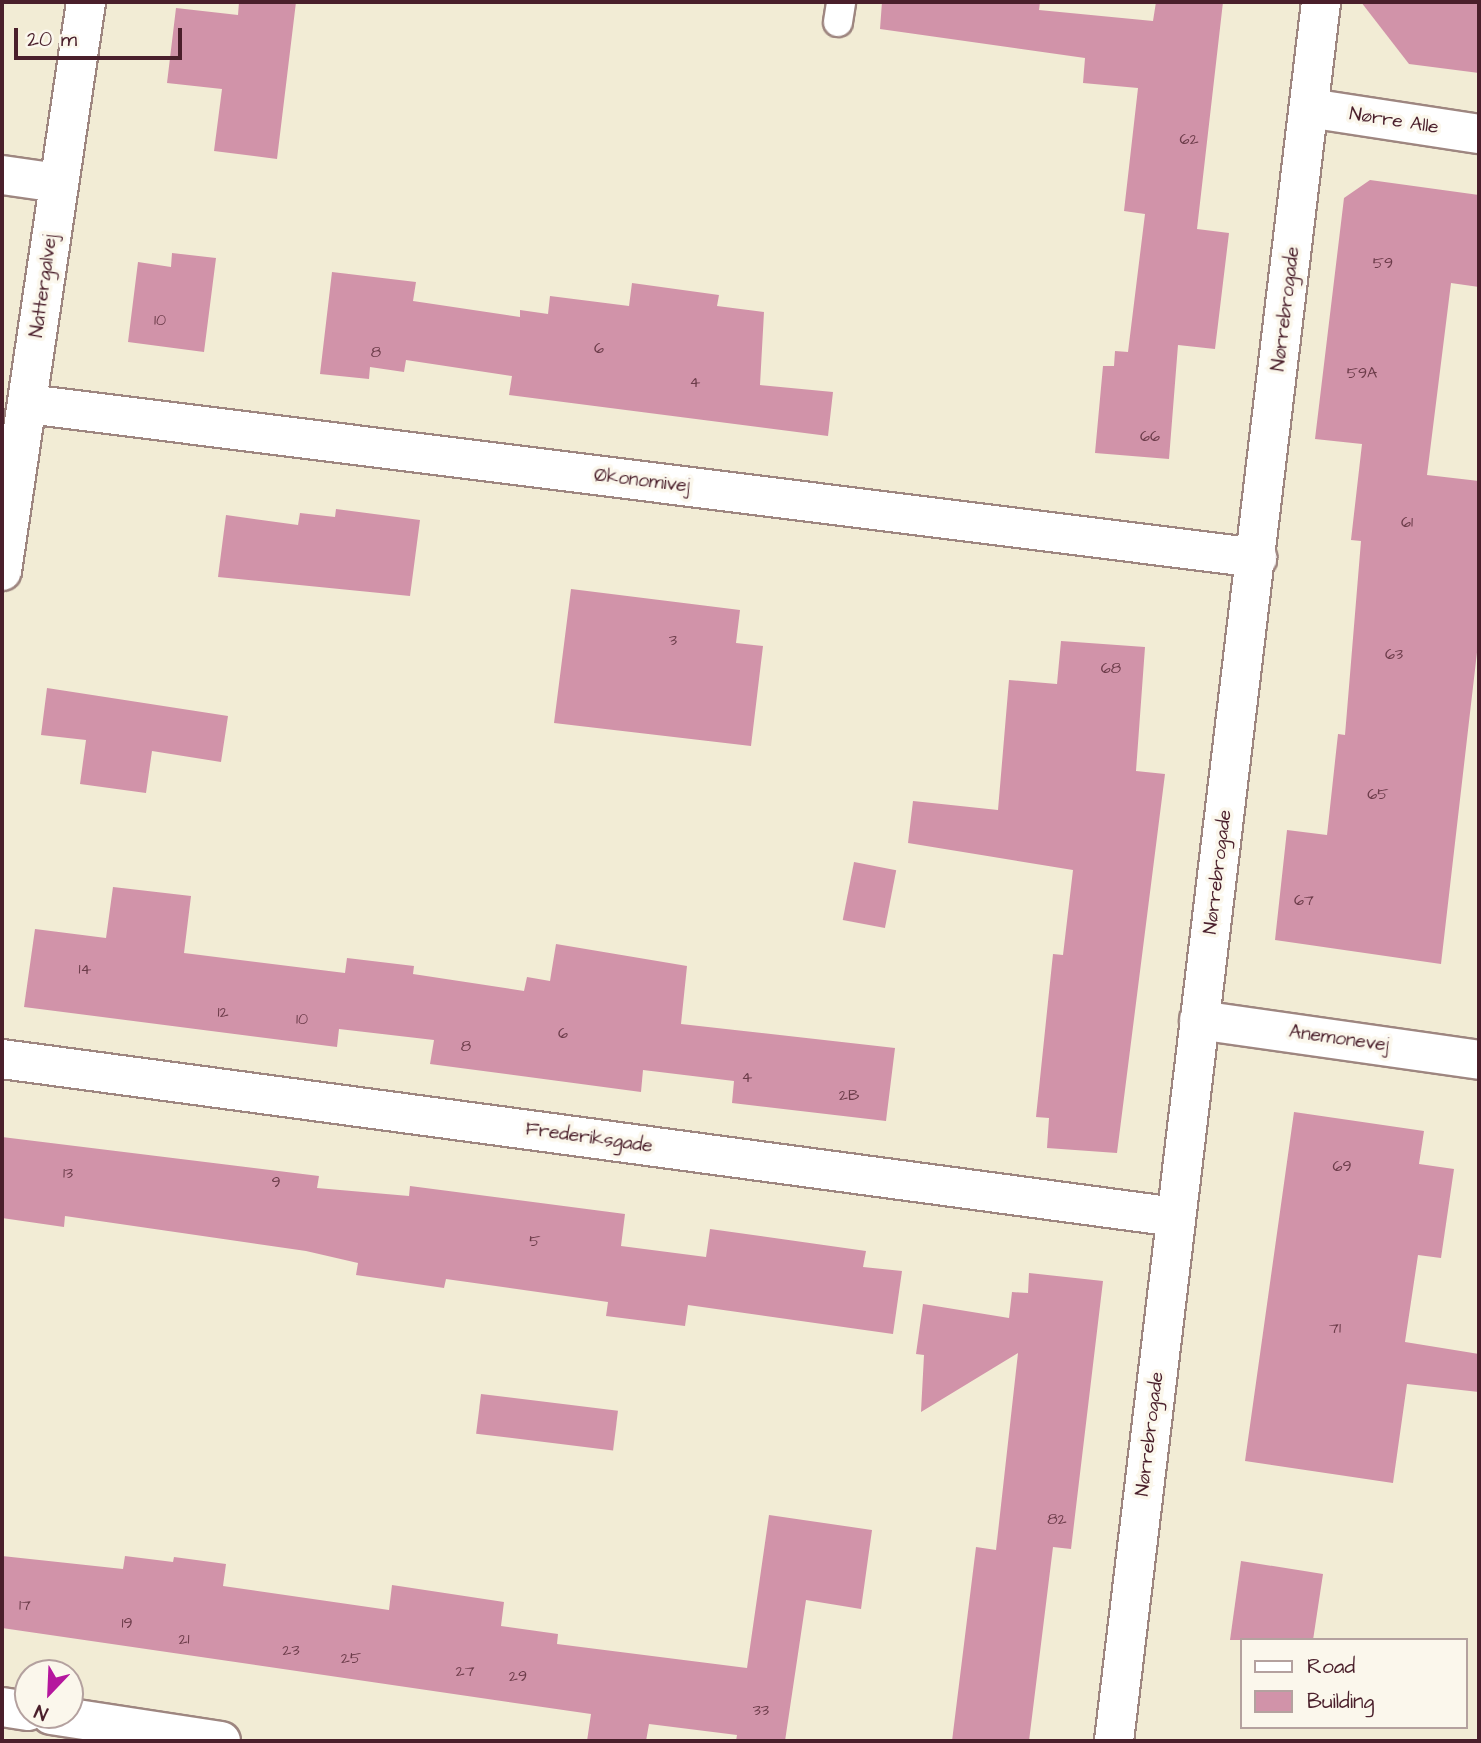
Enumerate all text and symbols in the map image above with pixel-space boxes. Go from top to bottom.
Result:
scale bar [18,14,186,58]
text: 20 m [27,25,77,54]
street label: Nørre Alle [1348,103,1440,139]
house number: 62 [1179,129,1199,149]
street label: Nattergalvej [25,233,63,339]
street label: Nørrebrogade [1267,245,1305,373]
house number: 59 [1373,253,1393,273]
house number: 10 [154,310,166,330]
house number: 6 [594,338,604,358]
house number: 8 [371,342,381,362]
house number: 59A [1347,363,1377,383]
house number: 4 [690,372,700,392]
house number: 66 [1140,426,1160,446]
street label: Økonomivej [593,464,691,498]
house number: 61 [1401,512,1413,532]
house number: 3 [669,630,677,650]
house number: 63 [1385,644,1403,664]
house number: 68 [1101,658,1121,678]
house number: 65 [1367,784,1389,804]
street label: Nørrebrogade [1199,808,1237,936]
house number: 67 [1294,890,1314,910]
house number: 14 [79,959,91,979]
house number: 12 [217,1002,229,1022]
house number: 10 [296,1009,308,1029]
street label: Anemonevej [1288,1021,1390,1057]
house number: 6 [558,1023,568,1043]
house number: 8 [461,1036,471,1056]
house number: 4 [742,1067,752,1087]
house number: 2B [839,1085,859,1105]
street label: Frederiksgade [524,1118,654,1158]
house number: 69 [1332,1156,1352,1176]
house number: 13 [63,1163,73,1183]
house number: 9 [271,1172,281,1192]
house number: 5 [529,1231,541,1251]
house number: 71 [1329,1318,1341,1338]
street label: Nørrebrogade [1131,1370,1169,1498]
house number: 82 [1047,1509,1067,1529]
house number: 17 [19,1595,31,1615]
house number: 19 [121,1613,133,1633]
house number: 21 [178,1629,190,1649]
legend [1240,1638,1467,1729]
house number: 23 [282,1640,300,1660]
house number: 25 [341,1648,361,1668]
text: Road [1307,1652,1355,1681]
north arrow [14,1659,84,1729]
house number: 27 [456,1661,475,1681]
house number: 29 [509,1666,527,1686]
text: Building [1307,1687,1374,1716]
text: N [31,1697,52,1727]
house number: 33 [753,1700,769,1720]

